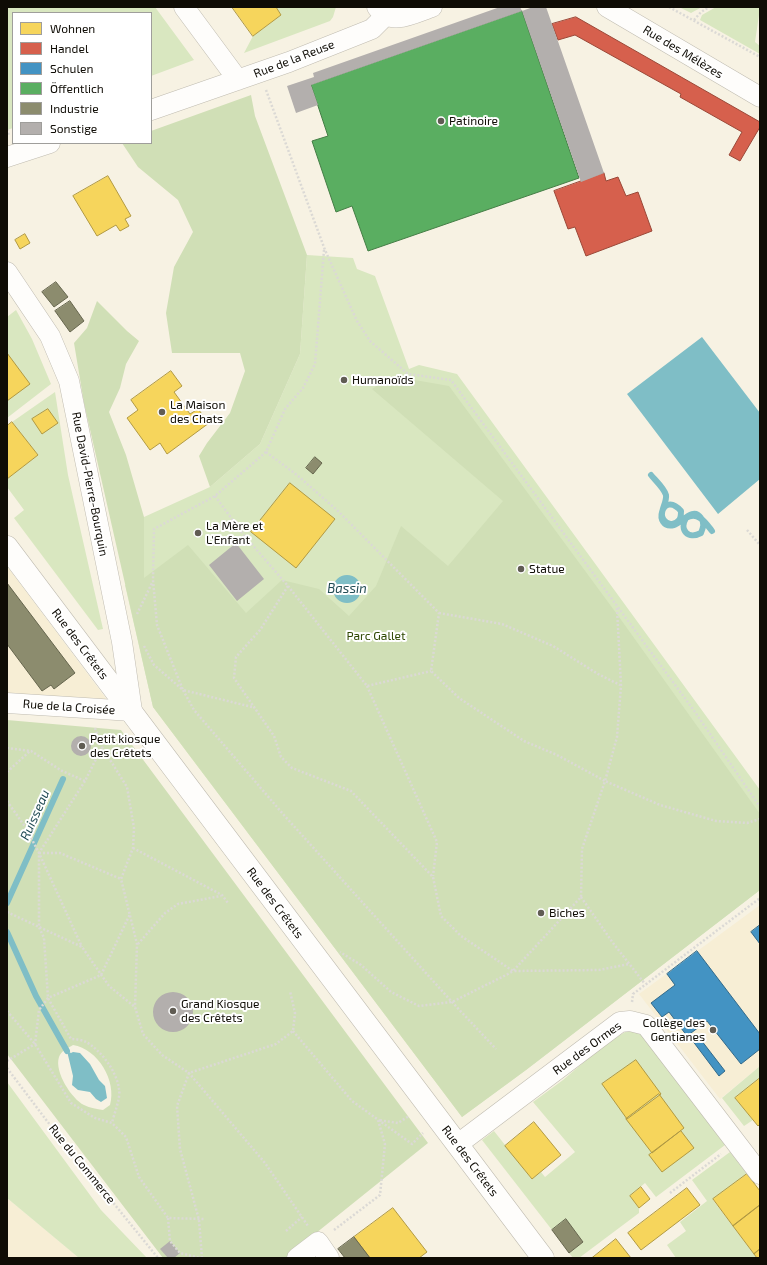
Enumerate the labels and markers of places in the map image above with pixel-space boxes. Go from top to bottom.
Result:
place label: Patinoire [449,114,498,128]
marker: Patinoire [436,116,446,126]
place label: Humanoïds [352,373,414,387]
marker: Humanoïds [339,375,349,385]
place label: La Maison des Chats [170,398,225,426]
marker: La Maison des Chats [157,407,167,417]
place label: La Mère et L'Enfant [206,519,263,547]
marker: La Mère et L'Enfant [193,528,203,538]
place label: Statue [529,562,565,576]
marker: Statue [516,564,526,574]
place label: Petit kiosque des Crêtets [90,732,160,760]
marker: Petit kiosque des Crêtets [77,741,87,751]
place label: Biches [549,906,585,920]
marker: Biches [536,908,546,918]
place label: Grand Kiosque des Crêtets [181,997,260,1025]
marker: Grand Kiosque des Crêtets [168,1006,178,1016]
place label: Collège des Gentianes [643,1016,705,1044]
marker: Collège des Gentianes [708,1025,718,1035]

